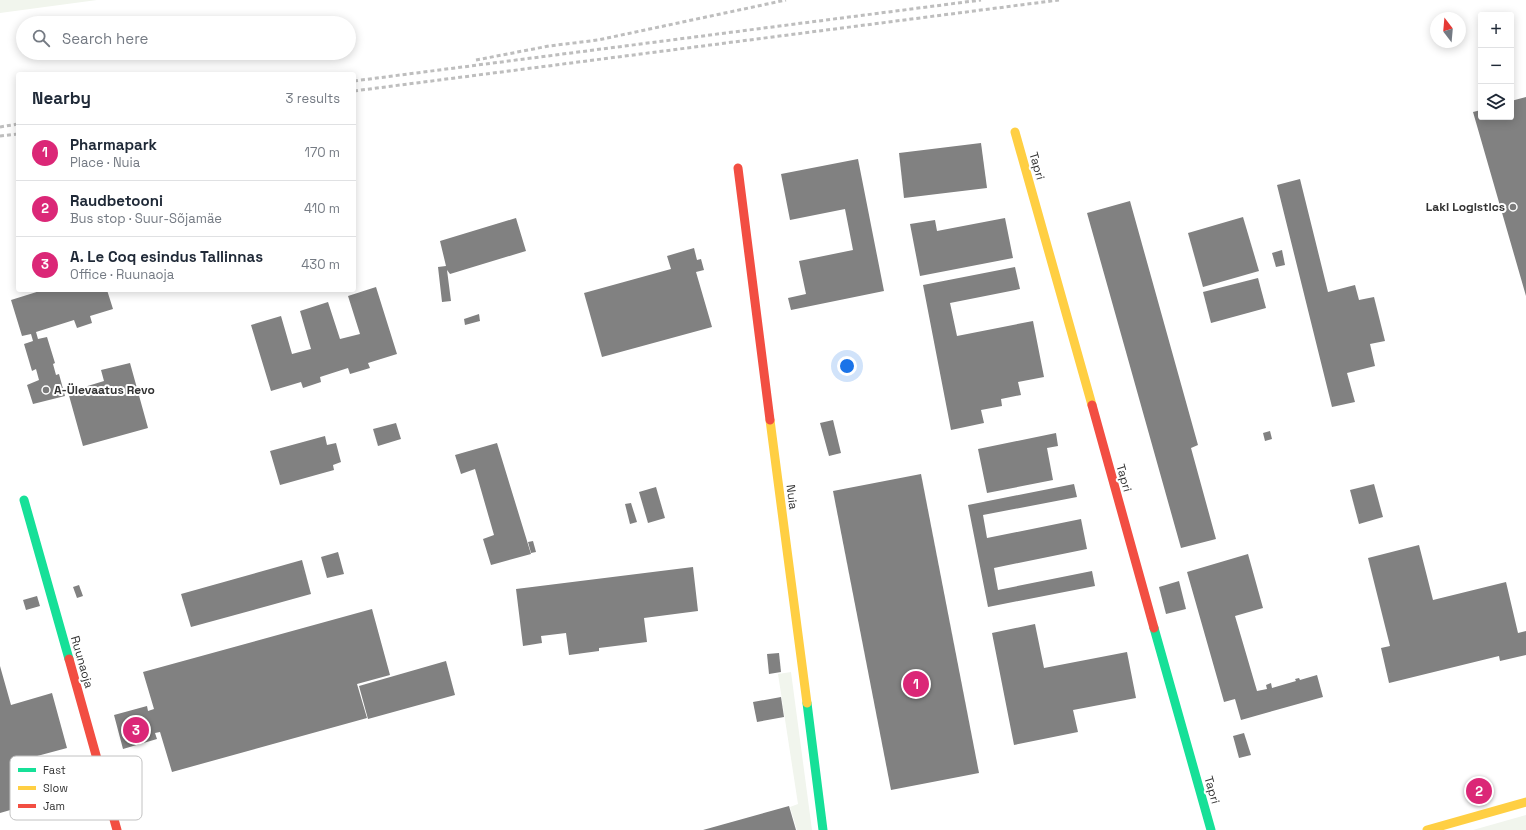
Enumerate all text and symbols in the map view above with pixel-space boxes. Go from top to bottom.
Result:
north arrow [1430,12,1466,48]
map controls [1478,12,1514,120]
button: + [1478,12,1514,48]
search box [16,16,356,60]
icon: search [30,27,52,49]
text: Search here [62,29,148,48]
button: − [1478,48,1514,84]
button: layers [1478,84,1514,120]
text: Nearby [32,87,91,109]
text: 3 results [286,90,340,107]
text: Pharmapark [70,135,157,154]
text: 1 [42,144,48,161]
text: 170 m [304,144,340,161]
street label: Tapri [1025,150,1049,182]
text: Place · Nuia [70,154,140,171]
text: Raudbetooni [70,191,163,210]
place label: Laki Logistics [1426,199,1505,215]
text: 2 [41,200,49,217]
text: 410 m [304,200,340,217]
marker: Laki Logistics [1508,202,1518,212]
text: Bus stop · Suur-Sõjamäe [70,210,222,227]
text: A. Le Coq esindus Tallinnas [70,247,263,266]
text: 3 [41,256,49,273]
text: 430 m [301,256,340,273]
text: Office · Ruunaoja [70,266,174,283]
your location [837,356,857,376]
place label: A-Ülevaatus Revo [54,382,155,398]
marker: A-Ülevaatus Revo [41,385,51,395]
street label: Tapri [1112,462,1136,494]
street label: Nuia [783,484,801,511]
street label: Ruunaoja [67,634,97,690]
pin: 1 [903,669,929,699]
pin: 3 [123,715,149,745]
legend [10,756,142,820]
text: Fast [43,763,66,777]
street label: Tapri [1200,774,1224,806]
pin: 2 [1466,776,1492,806]
text: Slow [43,781,68,795]
text: Jam [43,799,65,813]

